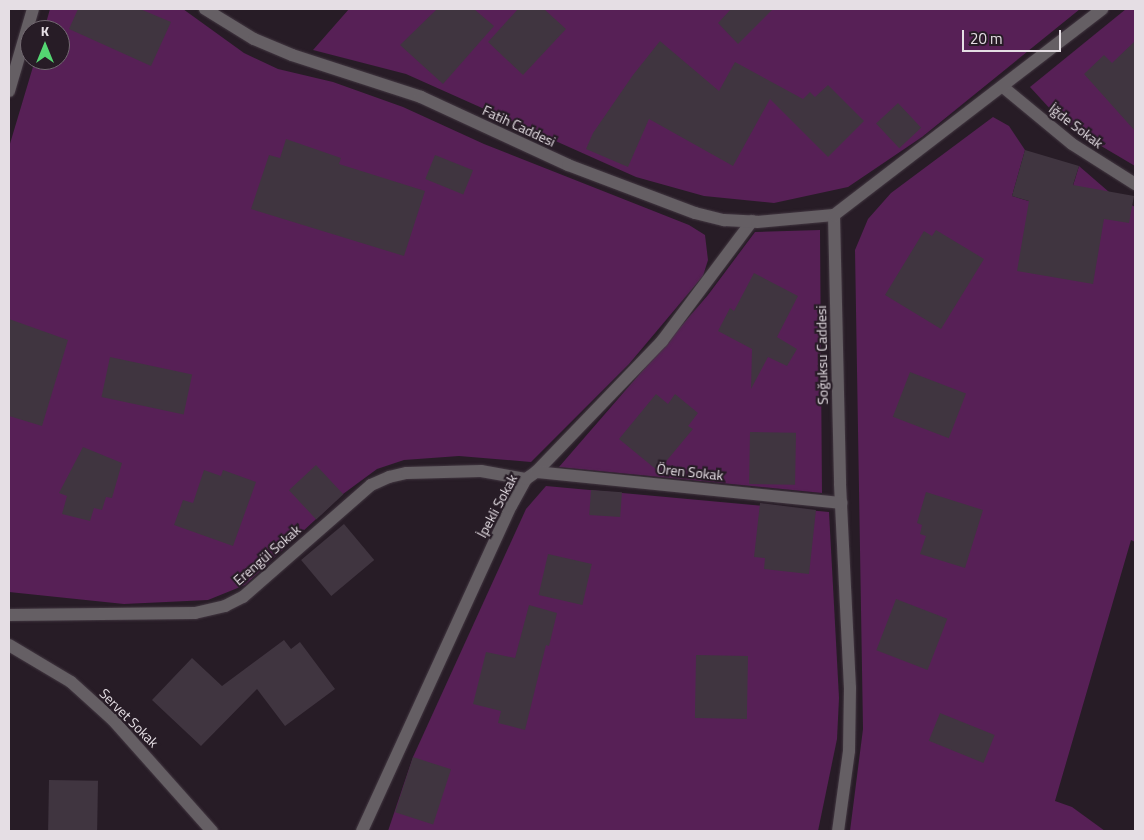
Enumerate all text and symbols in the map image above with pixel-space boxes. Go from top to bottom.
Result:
north arrow [20,20,70,70]
text: K [41,20,49,41]
scale bar [964,20,1063,52]
text: 20 m [970,27,1003,50]
street label: İğde Sokak [1046,100,1106,152]
street label: Fatih Caddesi [480,102,558,150]
street label: Soğuksu Caddesi [813,305,831,405]
street label: Ören Sokak [656,460,724,484]
street label: İpekli Sokak [473,471,521,541]
street label: Erengül Sokak [230,521,304,589]
street label: Servet Sokak [96,685,162,751]

